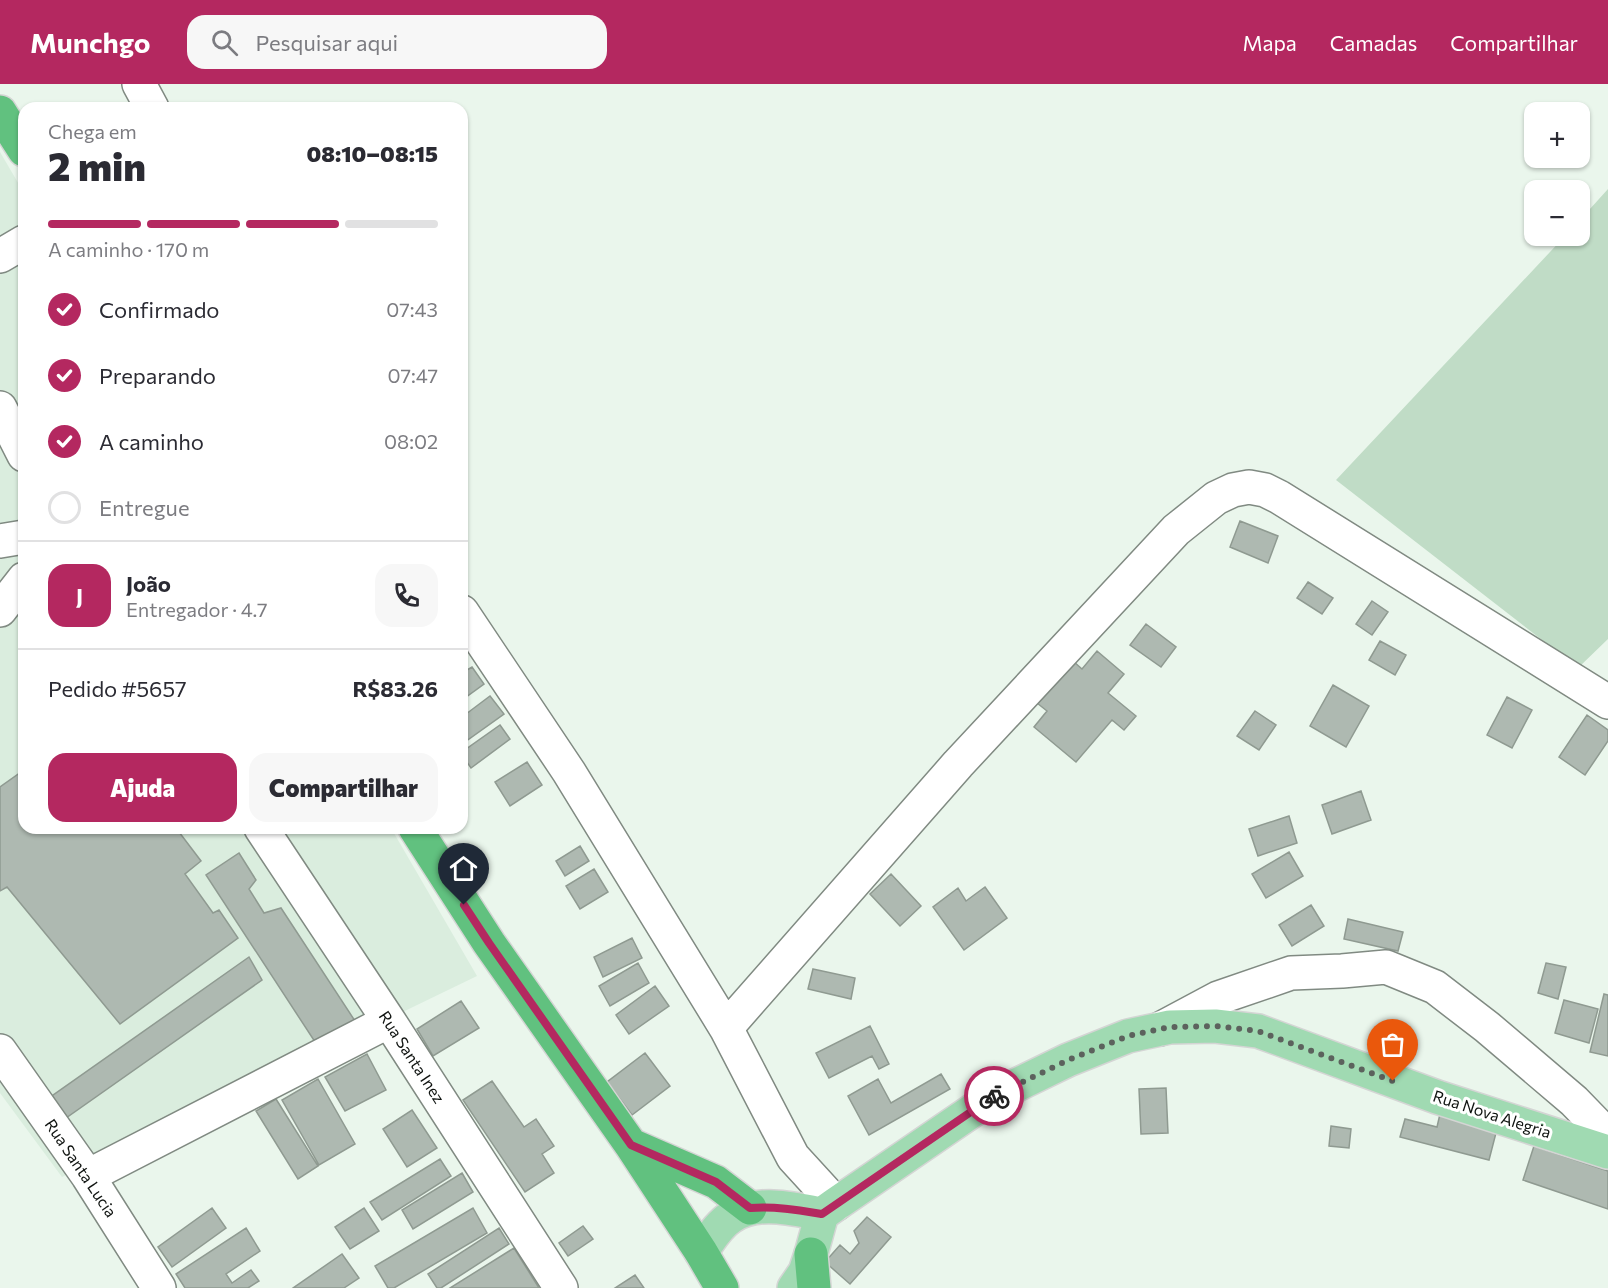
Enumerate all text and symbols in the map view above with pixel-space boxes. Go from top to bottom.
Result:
search box [187,15,607,69]
text: Munchgo [30,25,151,59]
icon: search [208,26,241,59]
text: Pesquisar aqui [256,29,398,56]
text: Mapa [1243,30,1297,55]
text: Camadas [1330,30,1417,55]
text: Compartilhar [1450,30,1578,55]
map controls [1524,102,1590,246]
button: + [1524,102,1590,168]
text: Chega em [48,119,137,143]
text: 08:10–08:15 [307,140,438,167]
text: 2 min [48,141,146,189]
button: − [1524,180,1590,246]
text: A caminho · 170 m [48,237,209,261]
icon: check [48,293,81,326]
text: Confirmado [99,296,220,323]
text: 07:43 [386,297,438,321]
icon: check [48,359,81,392]
text: Preparando [99,362,216,389]
text: 07:47 [388,363,438,387]
icon: check [48,425,81,458]
text: A caminho [99,428,204,455]
text: 08:02 [384,429,438,453]
text: Entregue [99,494,190,521]
button: phone [375,564,438,627]
text: João [126,570,171,597]
text: J [76,582,83,609]
text: Entregador · 4.7 [126,597,268,621]
text: Pedido #5657 [48,675,187,702]
text: R$83.26 [352,675,438,702]
button: Ajuda [48,753,237,822]
button: Compartilhar [249,753,438,822]
pin [438,843,489,905]
icon: home [447,852,480,885]
street label: Rua Santa Inez [376,1007,449,1106]
pin [1367,1019,1418,1081]
icon: bag [1376,1028,1409,1061]
courier [964,1066,1024,1126]
icon: bike [978,1080,1011,1113]
street label: Rua Nova Alegria [1431,1085,1554,1142]
street label: Rua Santa Lucia [42,1115,121,1220]

